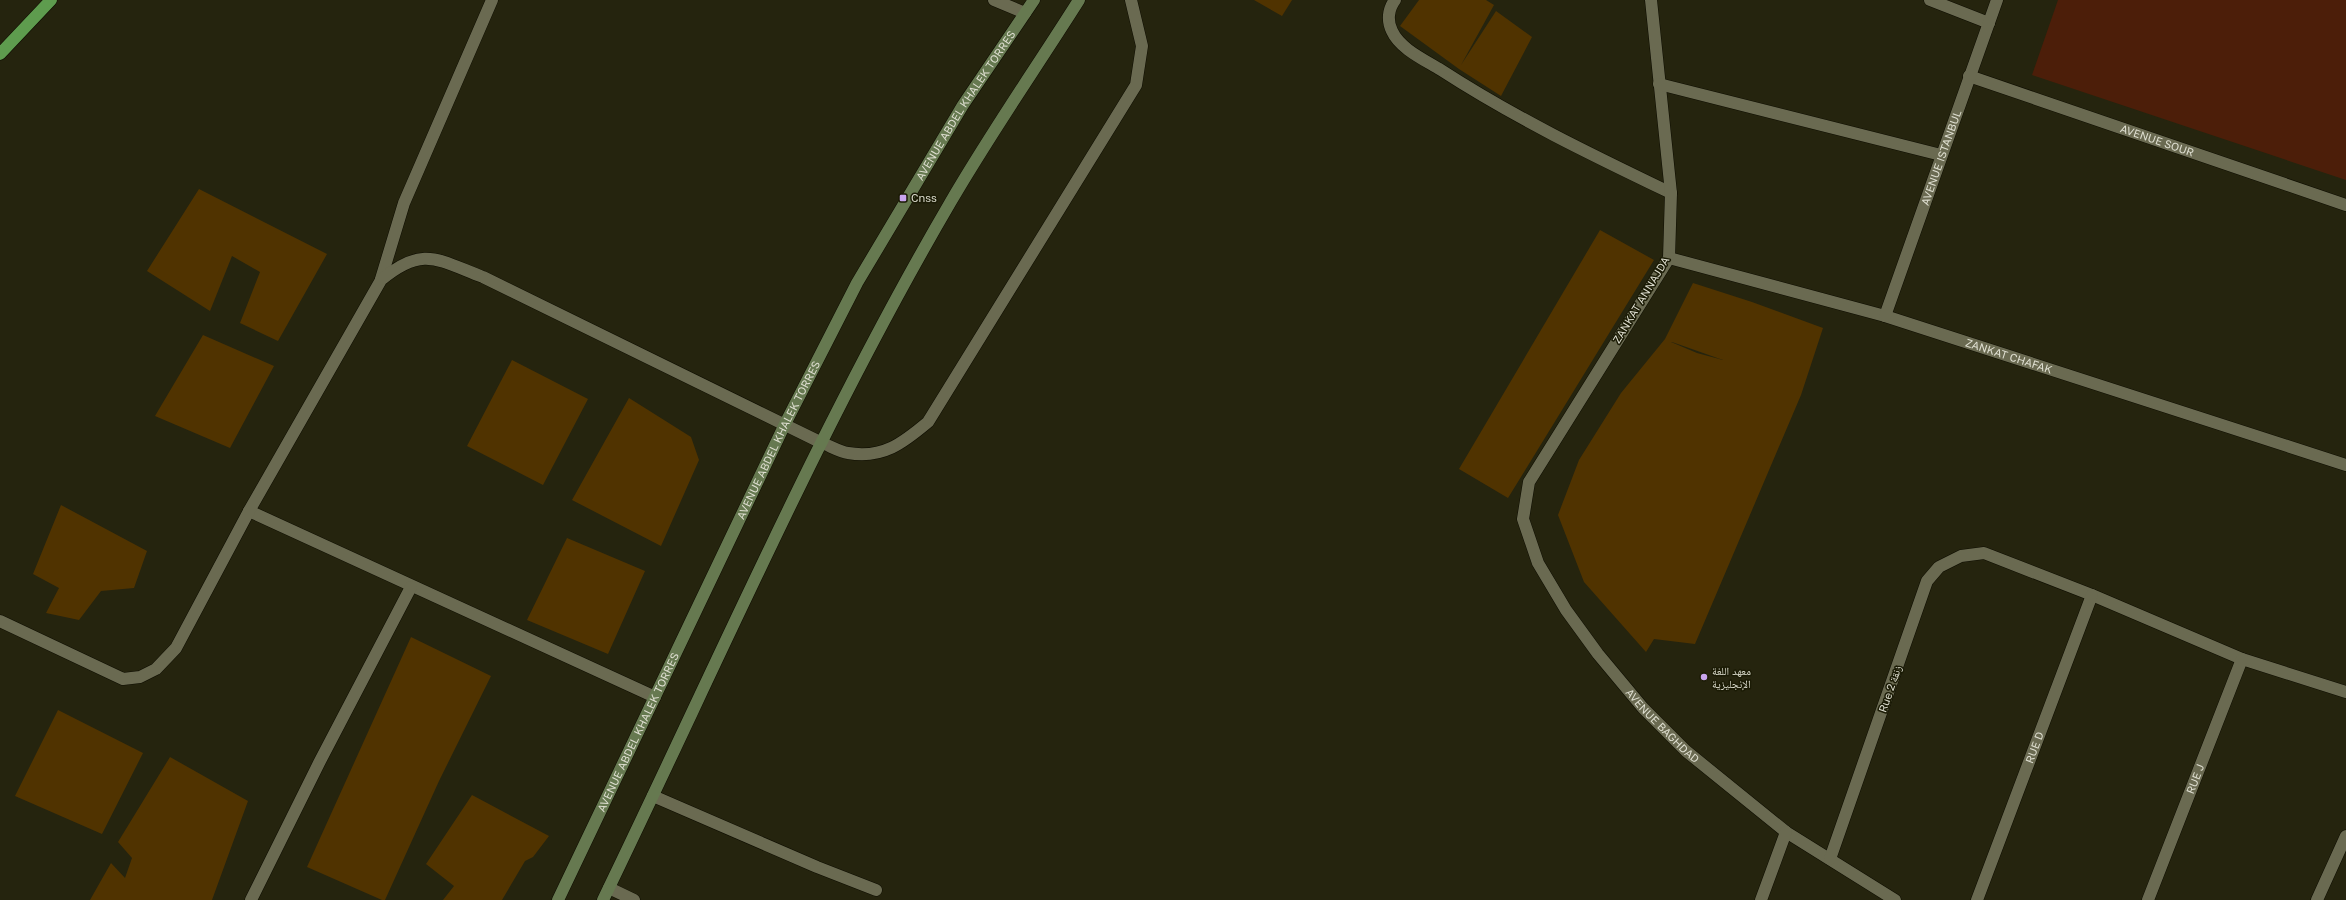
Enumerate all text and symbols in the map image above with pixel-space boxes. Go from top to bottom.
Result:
street label: AVENUE ABDEL KHALEK TORRES [913,28,1018,182]
street label: AVENUE ISTANBUL [1918,107,1964,207]
street label: AVENUE SOUR [2119,121,2196,159]
place label: Cnss [911,191,937,204]
marker: Cnss [898,193,908,203]
street label: ZANKAT ANNAJDA [1610,254,1672,345]
street label: ZANKAT CHAFAK [1964,336,2055,376]
street label: AVENUE ABDEL KHALEK TORRES [734,358,822,521]
street label: AVENUE ABDEL KHALEK TORRES [594,650,681,814]
place label: معهد اللغة الإنجليزية [1712,664,1751,691]
street label: Rue 2 زنقة [1875,664,1904,714]
marker: معهد اللغة الإنجليزية [1699,672,1709,682]
street label: AVENUE BAGHDAD [1623,686,1703,765]
street label: RUE D [2022,729,2046,765]
street label: RUE J [2183,762,2206,796]

